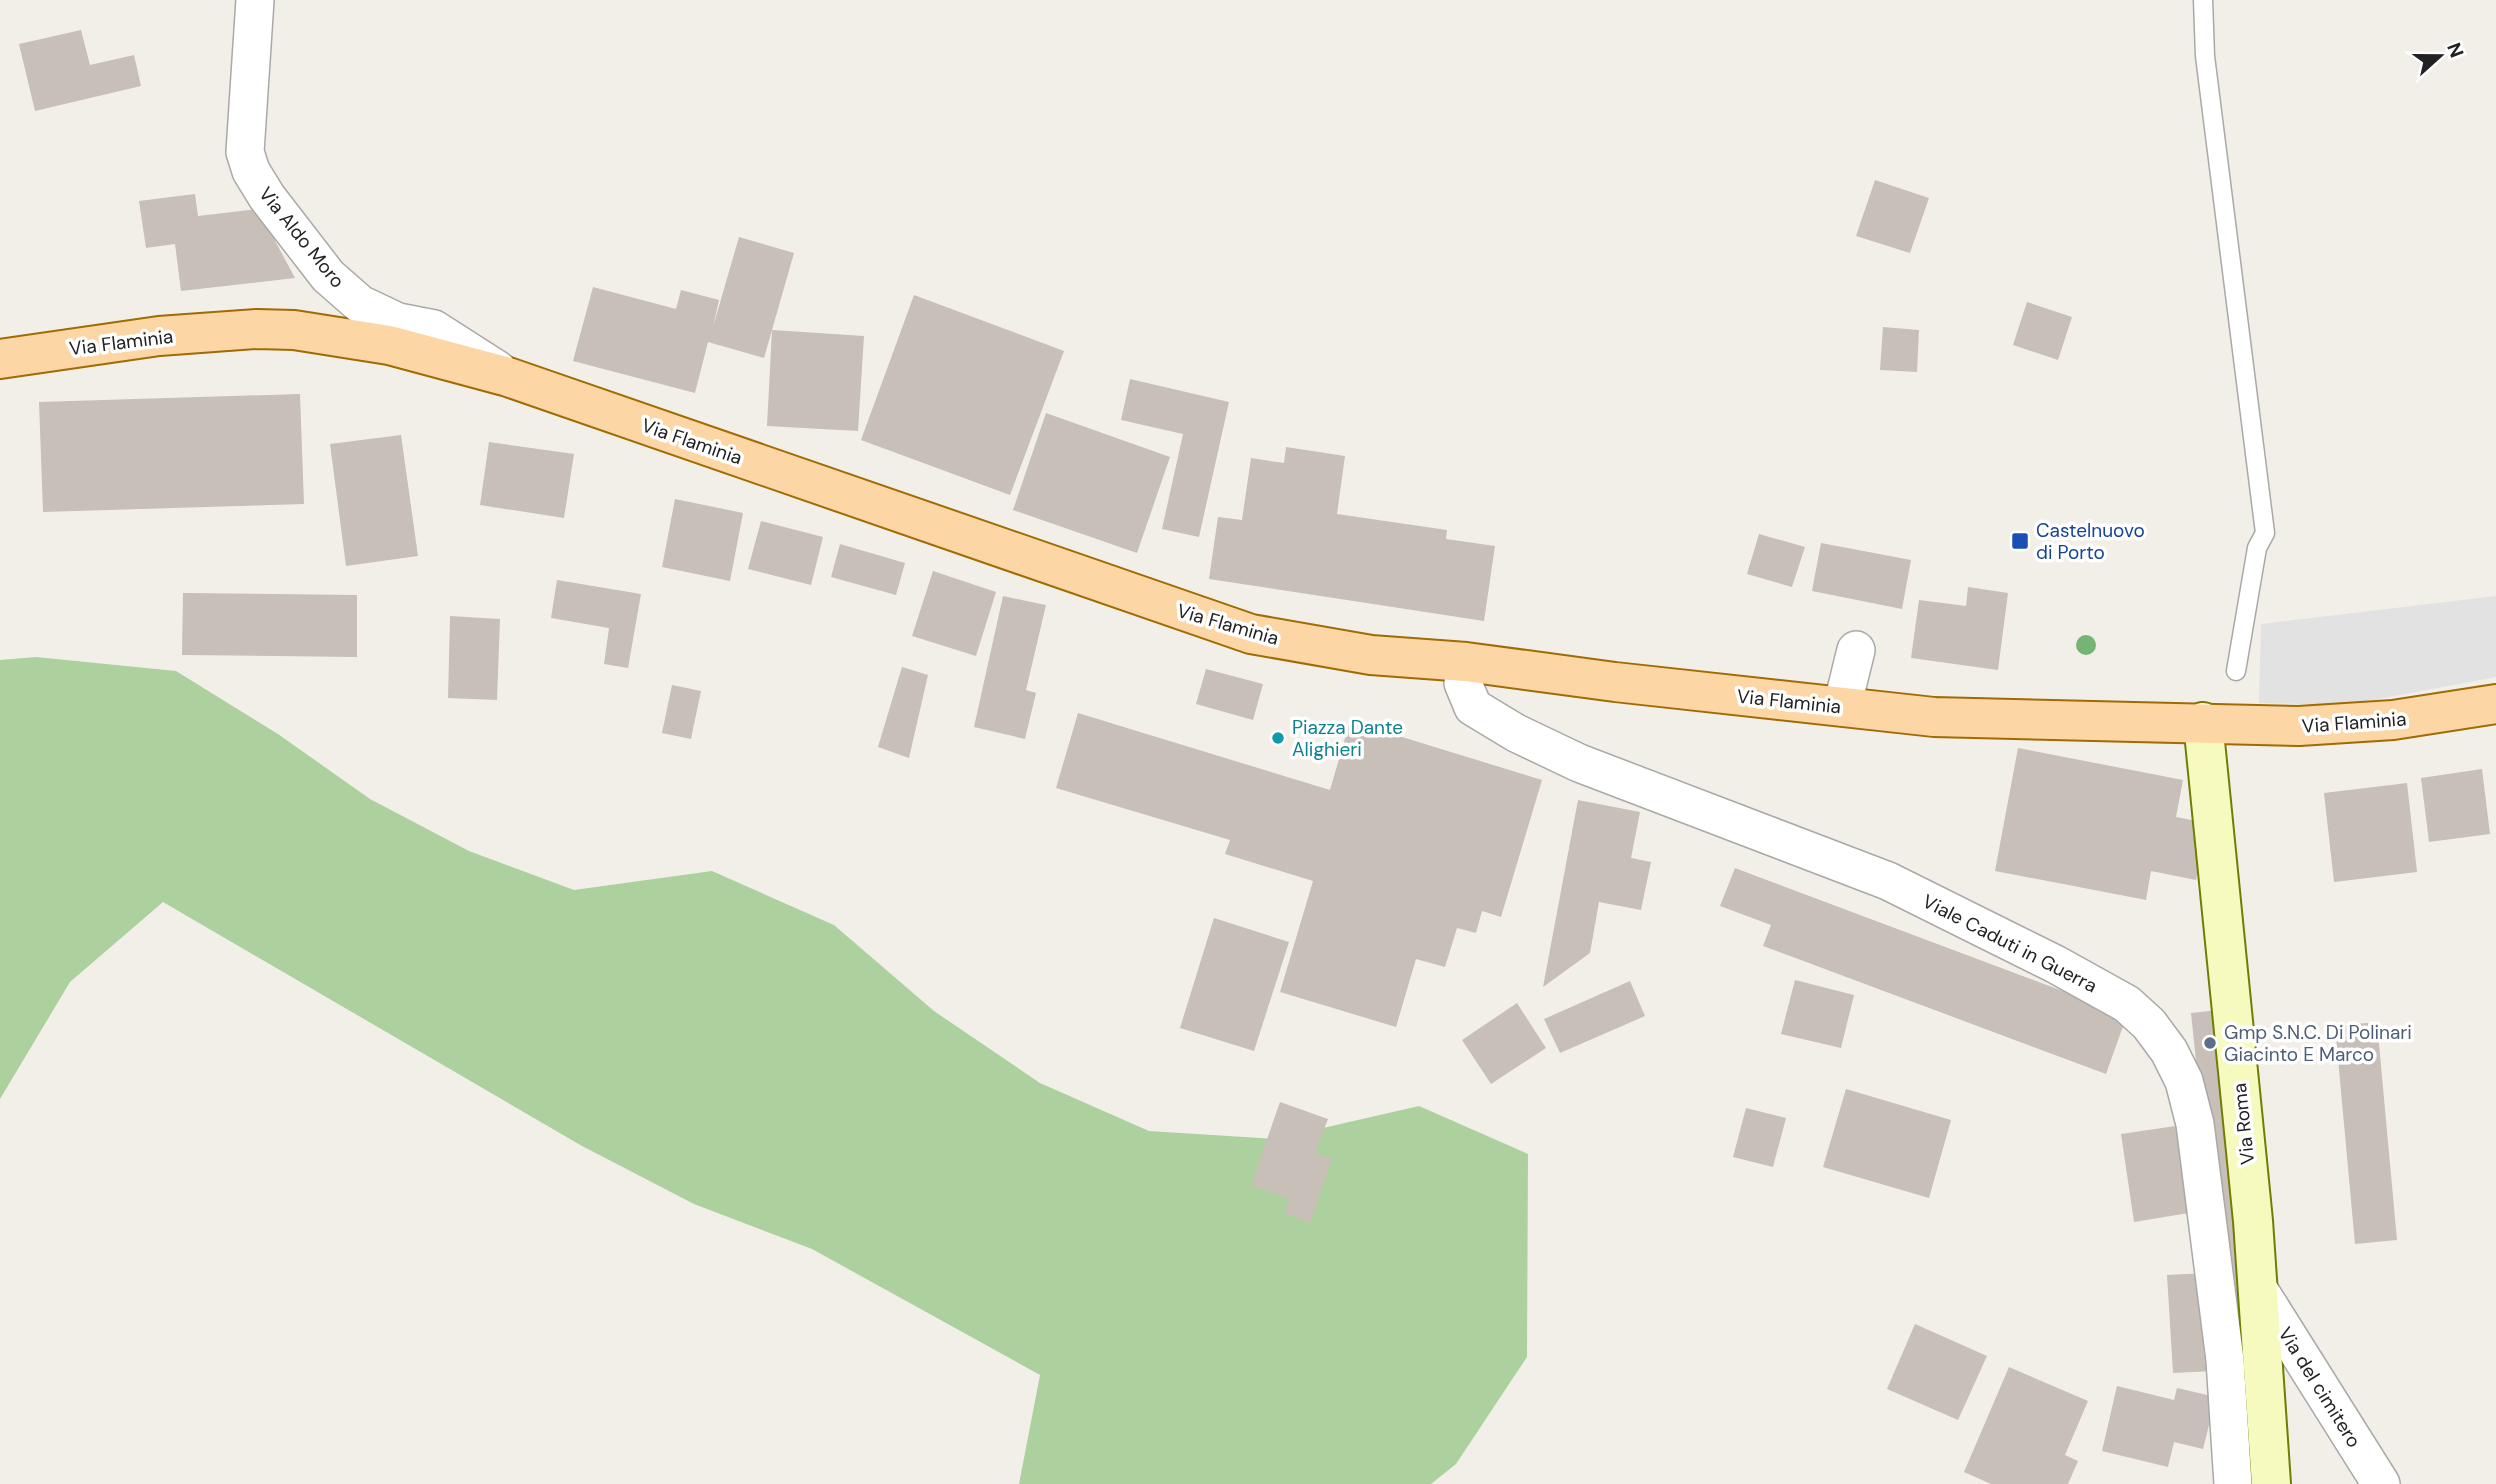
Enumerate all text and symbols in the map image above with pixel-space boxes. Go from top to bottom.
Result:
north arrow [2405,21,2475,91]
text: N [2441,39,2470,61]
street label: Via Aldo Moro [253,182,350,293]
street label: Via Flaminia [68,324,175,361]
street label: Via Flaminia [638,413,745,470]
place label: Castelnuovo di Porto [2036,518,2145,565]
marker: Castelnuovo di Porto [2010,531,2030,551]
street label: Via Flaminia [1174,598,1282,651]
street label: Via Flaminia [1736,684,1842,719]
street label: Via Flaminia [2301,706,2407,739]
place label: Piazza Dante Alighieri [1292,715,1403,762]
marker: Piazza Dante Alighieri [1270,730,1286,746]
street label: Viale Caduti in Guerra [1918,889,2101,998]
place label: Gmp S.N.C. Di Polinari Giacinto E Marco [2224,1020,2412,1067]
marker: Gmp S.N.C. Di Polinari Giacinto E Marco [2202,1035,2218,1051]
street label: Via Roma [2227,1082,2260,1166]
street label: Via del cimitero [2273,1322,2367,1452]

